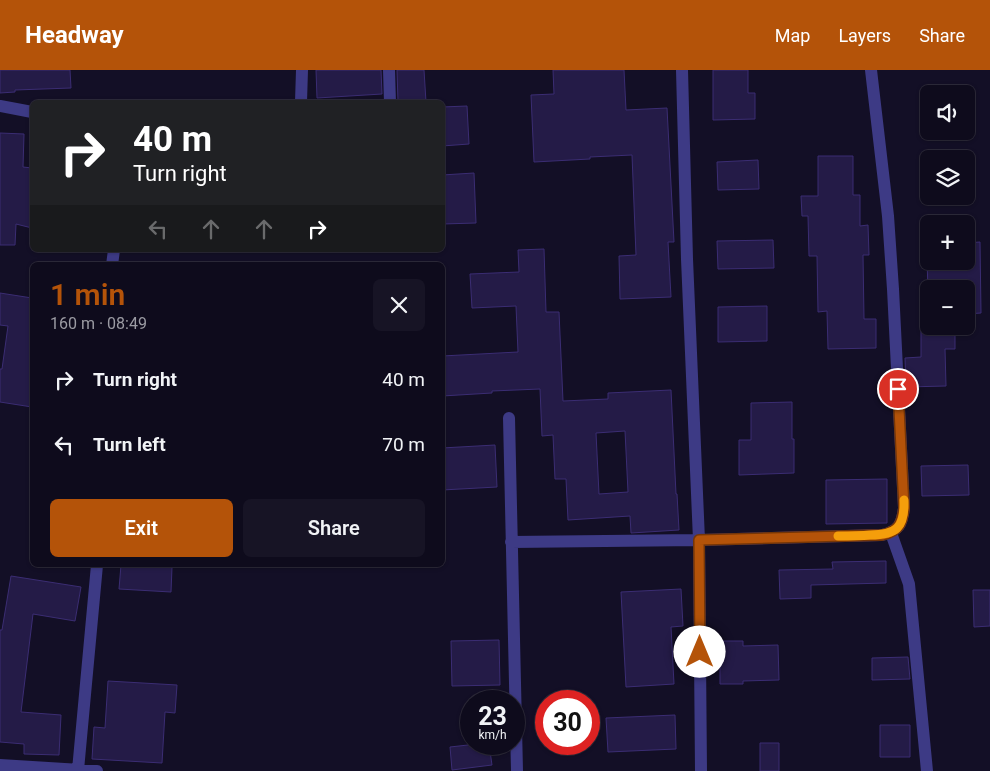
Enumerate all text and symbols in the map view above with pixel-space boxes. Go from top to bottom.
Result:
text: Headway [25,21,124,49]
text: Map [775,25,810,46]
text: Layers [838,25,891,46]
text: Share [919,25,965,46]
map controls [920,85,975,335]
button: sound [920,85,975,140]
text: 40 m [133,119,212,160]
icon: right [50,120,115,185]
button: layers [920,150,975,205]
text: Turn right [133,161,227,186]
icon: left [144,215,172,243]
icon: ahead [197,215,225,243]
icon: ahead [250,215,278,243]
icon: right [303,215,331,243]
button: + [920,215,975,270]
text: 1 min [50,277,125,312]
button: close [373,279,425,331]
button: − [920,280,975,335]
text: 160 m · 08:49 [50,314,147,333]
icon: right [50,366,78,394]
text: Turn right [93,368,177,391]
text: 40 m [382,368,425,391]
pin [877,368,919,410]
icon: arrive [884,375,912,403]
icon: left [50,431,78,459]
text: Turn left [93,433,166,456]
text: 70 m [382,433,425,456]
button: Exit [50,499,233,557]
button: Share [243,499,425,557]
position arrow [673,625,725,677]
speed limit sign: 30 [535,690,600,755]
text: 23 [478,702,507,731]
text: km/h [478,728,507,742]

